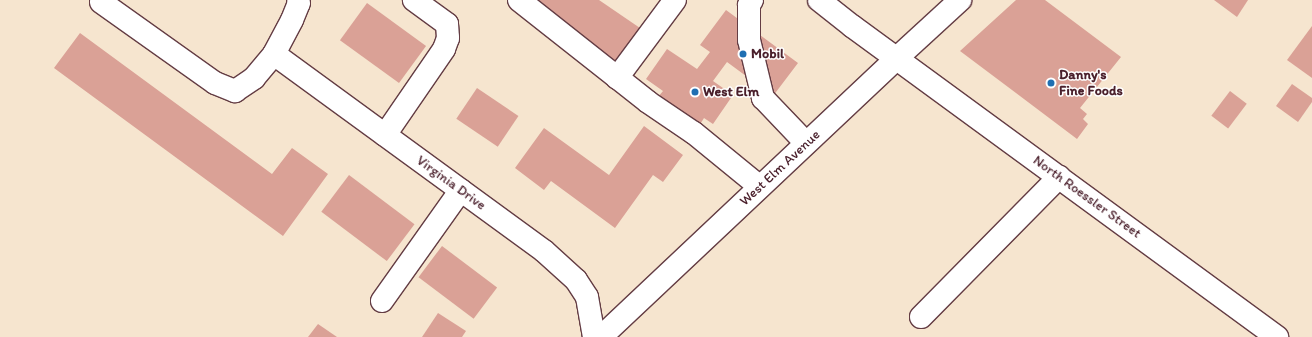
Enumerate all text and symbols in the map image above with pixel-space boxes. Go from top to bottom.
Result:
place label: Mobil [751,46,784,62]
marker: Mobil [738,49,748,59]
place label: Danny's Fine Foods [1059,67,1122,100]
marker: Danny's Fine Foods [1046,78,1056,88]
place label: West Elm [703,84,759,100]
marker: West Elm [690,87,700,97]
street label: West Elm Avenue [737,127,823,209]
street label: Virginia Drive [413,152,489,214]
street label: North Roessler Street [1030,152,1144,242]

